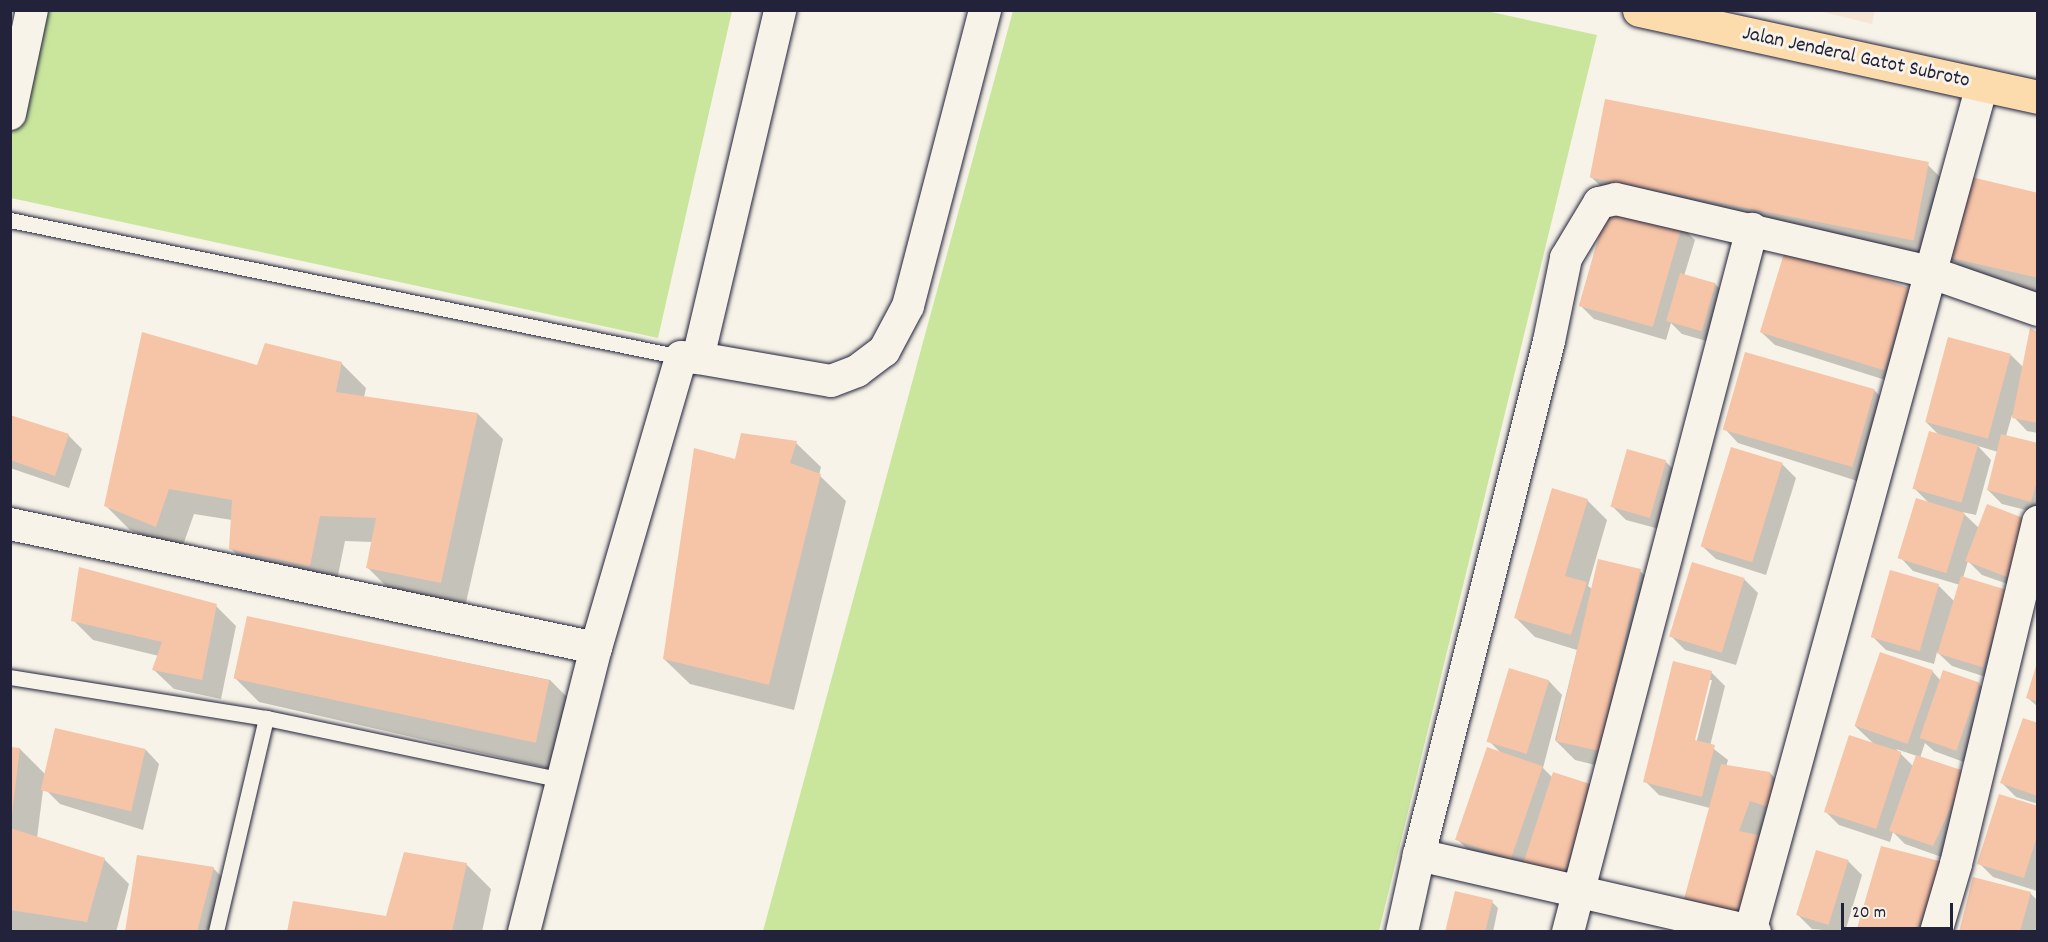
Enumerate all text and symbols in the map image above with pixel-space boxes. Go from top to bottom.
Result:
street label: Jalan Jenderal Gatot Subroto [1740,22,1972,94]
scale bar [1844,891,1956,929]
text: 20 m [1852,901,1886,926]

